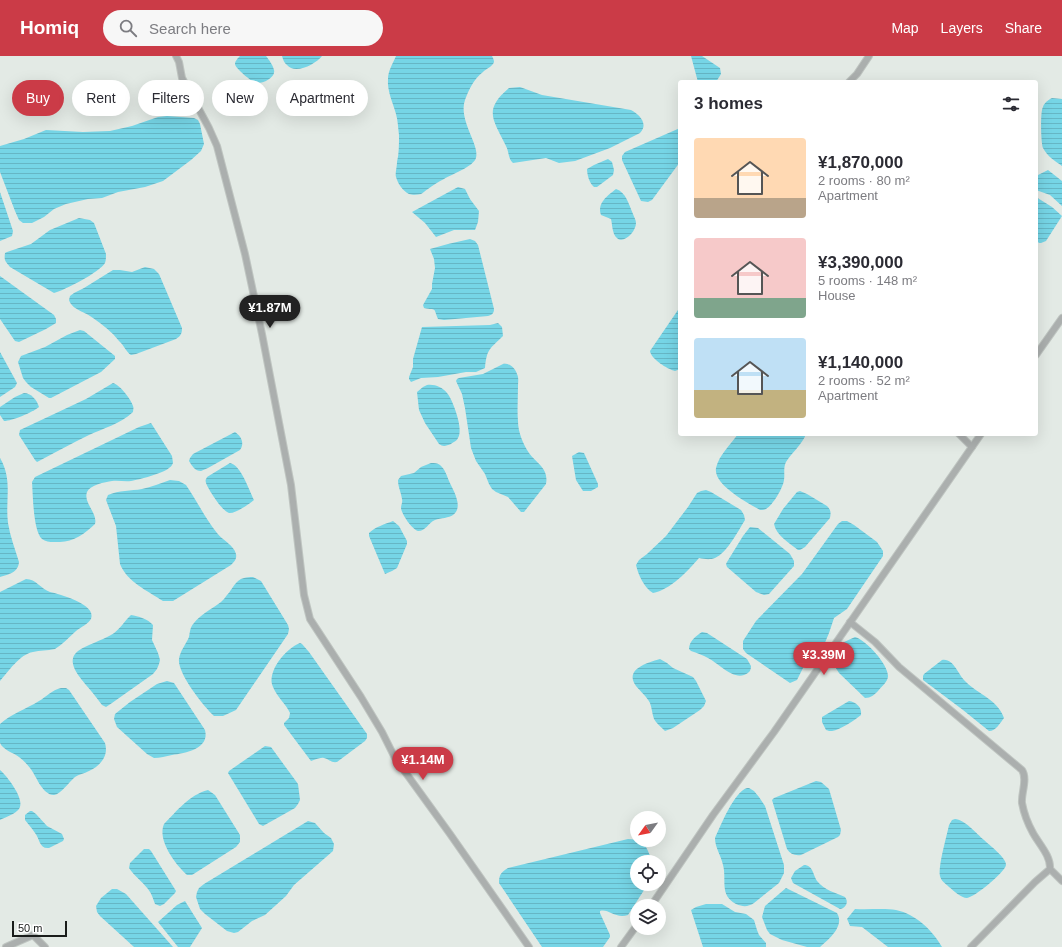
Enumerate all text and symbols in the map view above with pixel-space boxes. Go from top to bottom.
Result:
search box [103,10,383,46]
text: Homiq [20,17,79,38]
icon: search [117,17,139,39]
text: Search here [149,20,231,37]
text: Map [891,20,919,36]
text: Layers [941,20,983,36]
text: Share [1005,20,1042,36]
chip: Buy [12,80,64,116]
chip: Rent [72,80,130,116]
chip: Filters [138,80,204,116]
chip: New [212,80,268,116]
chip: Apartment [276,80,368,116]
icon: filters [1000,93,1022,115]
text: 3 homes [694,94,763,113]
text: ¥1,870,000 [818,153,903,172]
icon: home [726,154,774,202]
text: 2 rooms · 80 m² [818,173,910,188]
text: Apartment [818,188,878,203]
text: ¥3,390,000 [818,253,903,272]
icon: home [726,254,774,302]
text: 5 rooms · 148 m² [818,273,917,288]
text: House [818,288,856,303]
pin: ¥1.87M [237,295,303,329]
text: ¥1.87M [248,300,292,315]
text: ¥1,140,000 [818,353,903,372]
icon: home [726,354,774,402]
text: 2 rooms · 52 m² [818,373,910,388]
text: Apartment [818,388,878,403]
pin: ¥3.39M [791,642,857,676]
text: ¥3.39M [802,647,846,662]
pin: ¥1.14M [390,747,456,781]
text: ¥1.14M [401,752,445,767]
north arrow [630,811,666,847]
map controls [630,811,666,935]
button: locate [630,855,666,891]
button: layers [630,899,666,935]
scale bar [12,919,67,938]
text: 50 m [18,922,42,934]

